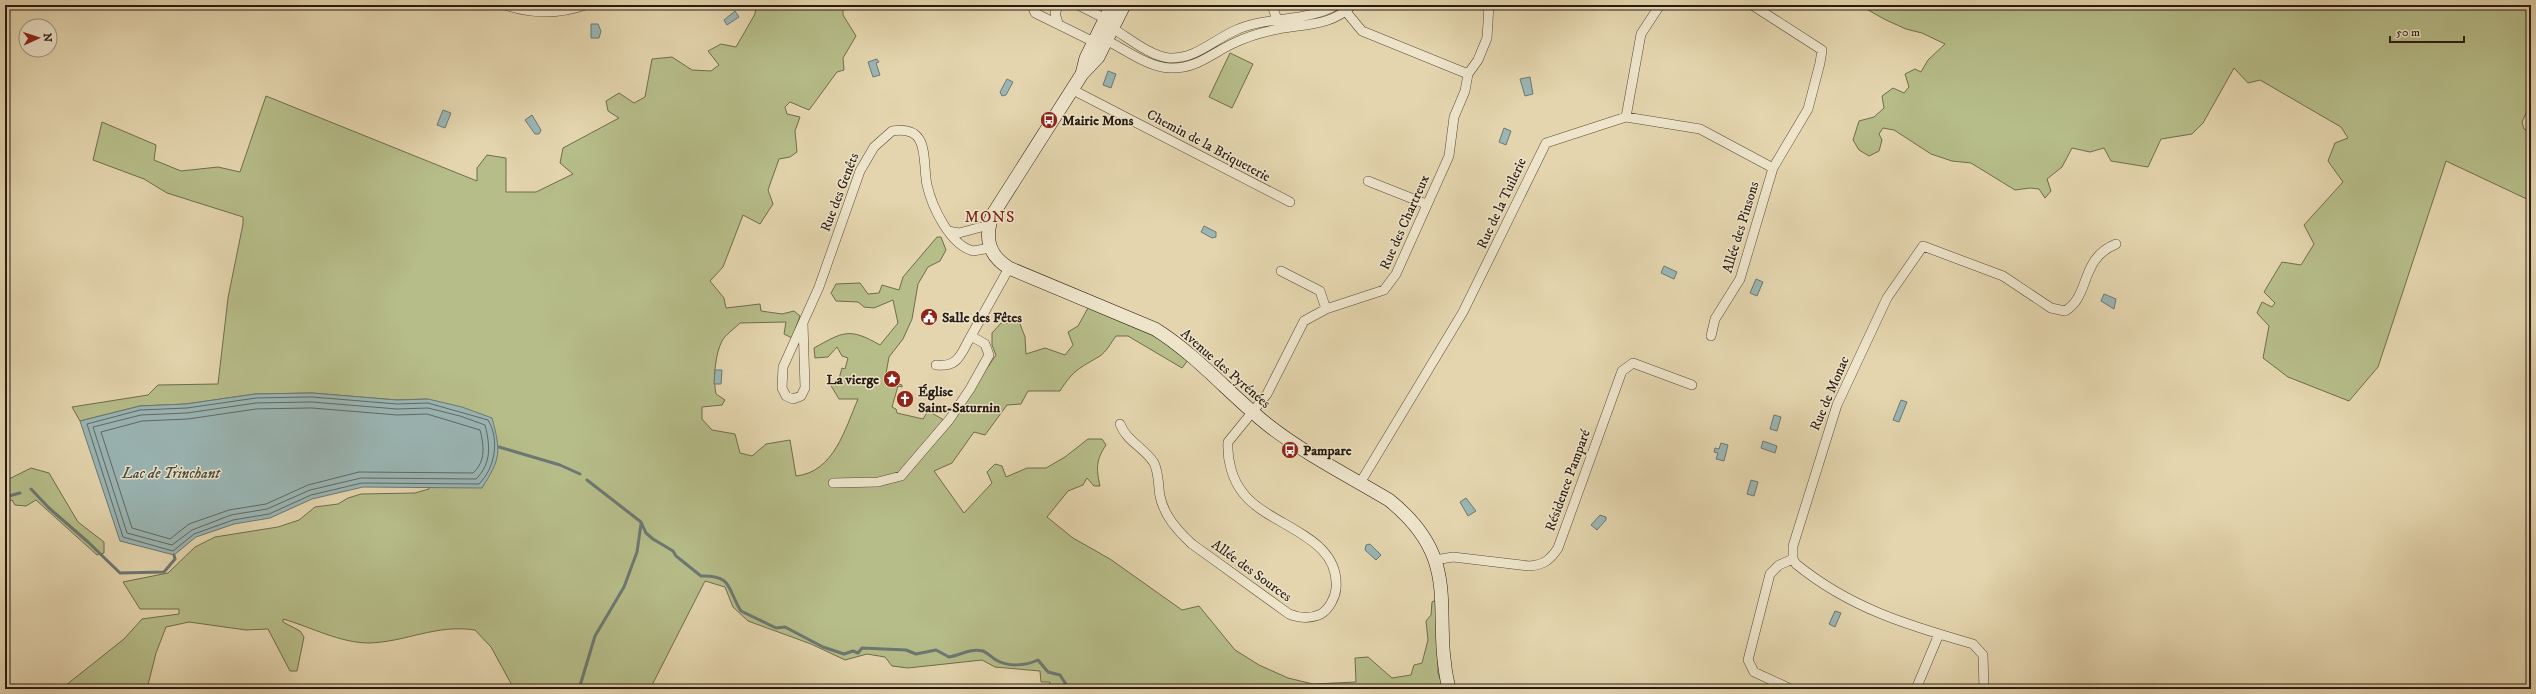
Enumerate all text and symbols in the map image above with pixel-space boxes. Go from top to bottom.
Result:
north arrow [18,18,58,58]
scale bar [2390,18,2464,44]
text: 50 m [2396,25,2420,40]
text: N [40,33,54,42]
street label: Chemin de la Briqueterie [1143,106,1274,186]
bus stop icon: Mairie Mons [1039,110,1059,130]
place label: Mairie Mons [1062,112,1134,130]
street label: Rue des Genêts [817,150,863,234]
street label: Rue de la Tuilerie [1473,155,1531,252]
street label: Rue des Chartreux [1376,172,1434,273]
street label: Allée des Pinsons [1718,179,1764,275]
district label: MONS [964,207,1016,227]
public building icon: Salle des Fêtes [919,307,939,327]
place label: Salle des Fêtes [942,309,1022,327]
street label: Avenue des Pyrénées [1177,325,1274,413]
street label: Rue de Monac [1806,353,1854,433]
place icon: La vierge [882,369,902,389]
place label: La vierge [827,371,879,389]
place label: Église Saint-Saturnin [918,383,1001,417]
church icon: Église Saint-Saturnin [895,389,915,409]
street label: Résidence Pamparé [1541,427,1595,534]
bus stop icon: Pampare [1280,440,1300,460]
place label: Pampare [1303,442,1352,460]
water label: Lac de Trinchant [121,464,221,483]
street label: Allée des Sources [1208,536,1295,606]

